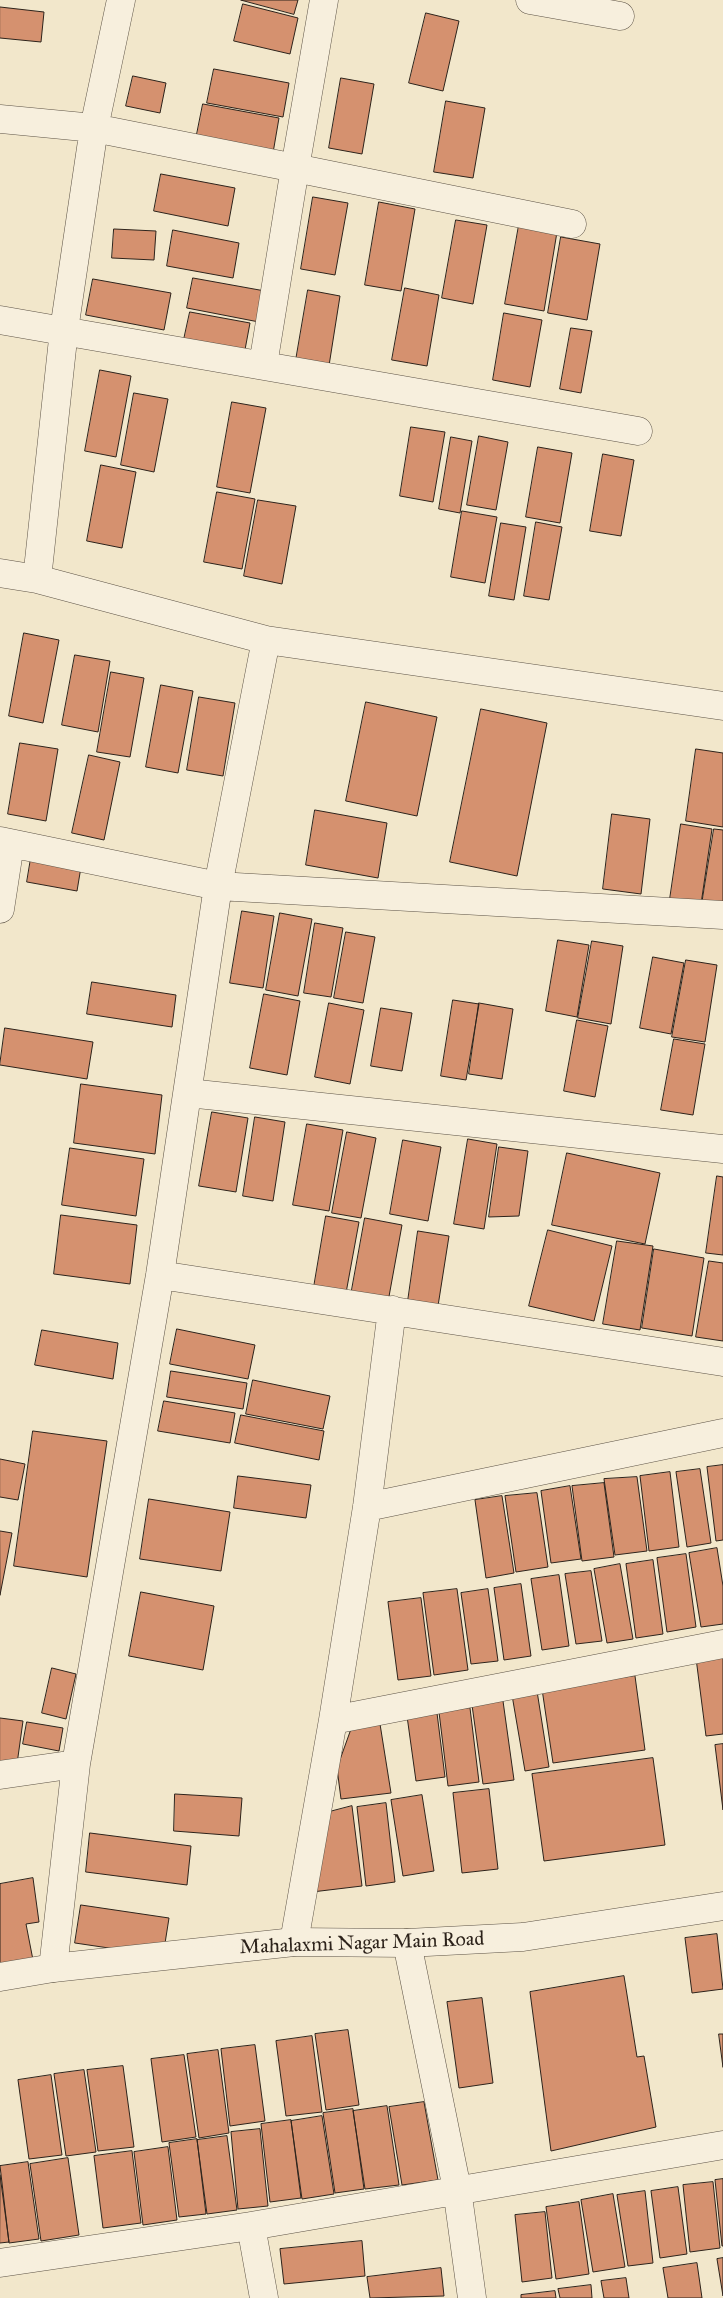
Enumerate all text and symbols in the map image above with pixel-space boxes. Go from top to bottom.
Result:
street label: Mahalaxmi Nagar Main Road [239,1928,485,1960]

